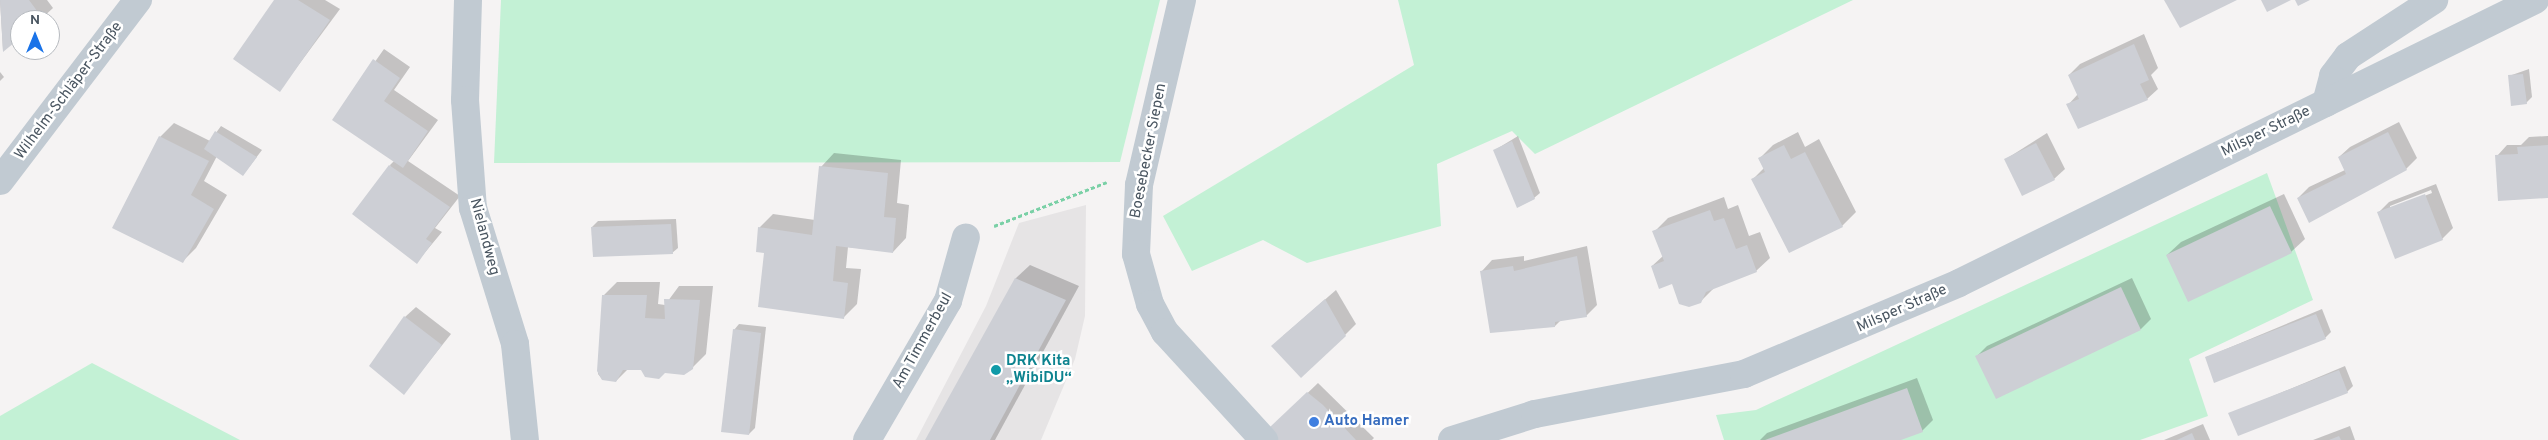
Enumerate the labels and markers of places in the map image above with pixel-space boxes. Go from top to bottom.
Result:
place label: DRK Kita „WibiDU“ [1006,352,1072,387]
marker: DRK Kita „WibiDU“ [990,364,1002,376]
place label: Auto Hamer [1324,413,1409,431]
marker: Auto Hamer [1308,416,1320,428]

